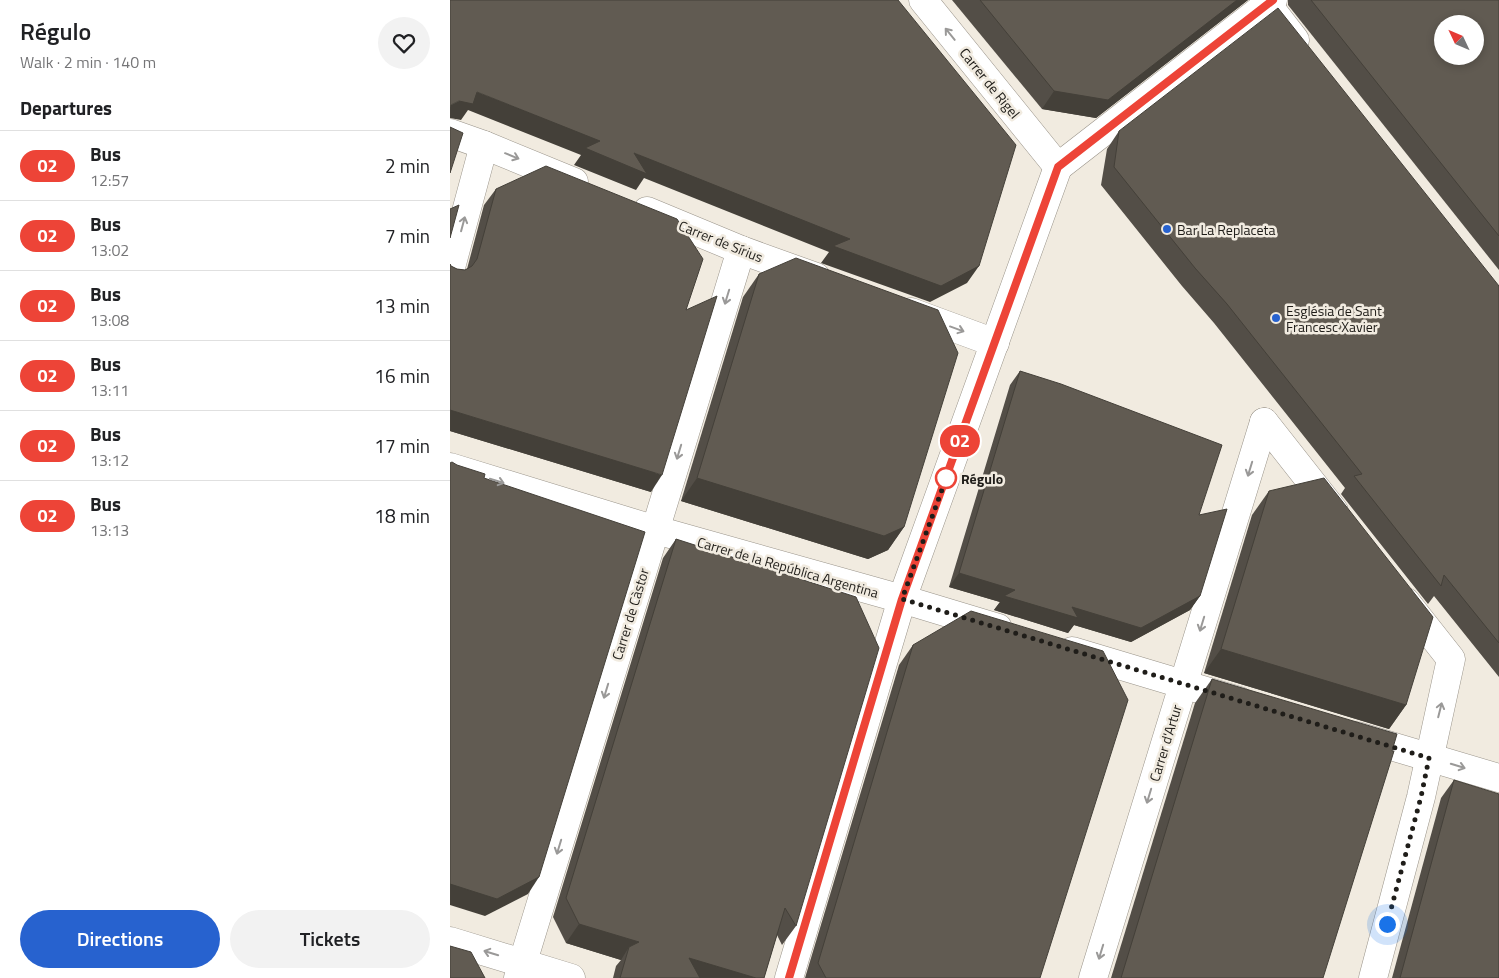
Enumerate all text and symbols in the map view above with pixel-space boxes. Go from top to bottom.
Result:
text: Régulo [20,13,91,49]
north arrow [1434,15,1484,65]
map controls [1434,15,1484,65]
button: heart [378,17,430,69]
one-way arrow [944,28,955,41]
street label: Carrer de Rigel [955,43,1025,123]
text: Walk · 2 min · 140 m [20,50,156,74]
text: Departures [20,93,112,122]
text: Bus [90,139,121,168]
text: 2 min [385,151,430,180]
text: 02 [37,152,58,179]
one-way arrow [504,152,519,162]
text: 12:57 [90,168,129,192]
text: Bus [90,209,121,238]
street label: Carrer de Sírius [676,215,766,267]
one-way arrow [459,217,468,233]
place label: Bar La Replaceta [1177,219,1276,240]
text: 7 min [385,221,430,250]
text: 02 [37,222,58,249]
marker: Bar La Replaceta [1161,223,1173,235]
text: 13:02 [90,238,129,262]
text: Bus [90,279,121,308]
one-way arrow [722,288,732,304]
text: 13 min [374,291,430,320]
text: 02 [37,292,58,319]
place label: Església de Sant Francesc Xavier [1286,300,1382,337]
text: 13:08 [90,308,129,332]
marker: Església de Sant Francesc Xavier [1270,312,1282,324]
one-way arrow [949,325,964,334]
text: Bus [90,349,121,378]
text: 16 min [374,361,430,390]
text: 02 [37,362,58,389]
text: 13:11 [90,378,129,402]
text: Bus [90,419,121,448]
line badge: 02 [938,425,982,457]
text: 02 [950,427,970,454]
text: 17 min [374,431,430,460]
text: 02 [37,432,58,459]
one-way arrow [674,444,684,460]
text: 13:12 [90,448,129,472]
one-way arrow [1244,460,1254,476]
marker: Régulo [935,467,957,489]
place label: Régulo [961,468,1003,489]
one-way arrow [488,477,504,487]
text: Bus [90,489,121,518]
text: 18 min [374,501,430,530]
text: 02 [37,502,58,529]
text: 13:13 [90,518,129,542]
street label: Carrer de la República Argentina [695,531,881,603]
street label: Carrer de Càstor [606,565,654,663]
one-way arrow [1197,616,1206,632]
one-way arrow [601,683,611,699]
street label: Carrer d'Artur [1143,702,1187,784]
one-way arrow [1436,703,1445,719]
one-way arrow [1449,762,1465,772]
one-way arrow [1144,788,1153,804]
one-way arrow [553,838,563,854]
button: Directions [20,910,220,968]
button: Tickets [230,910,430,968]
your location [1375,912,1400,937]
one-way arrow [1096,943,1106,959]
one-way arrow [483,948,499,958]

